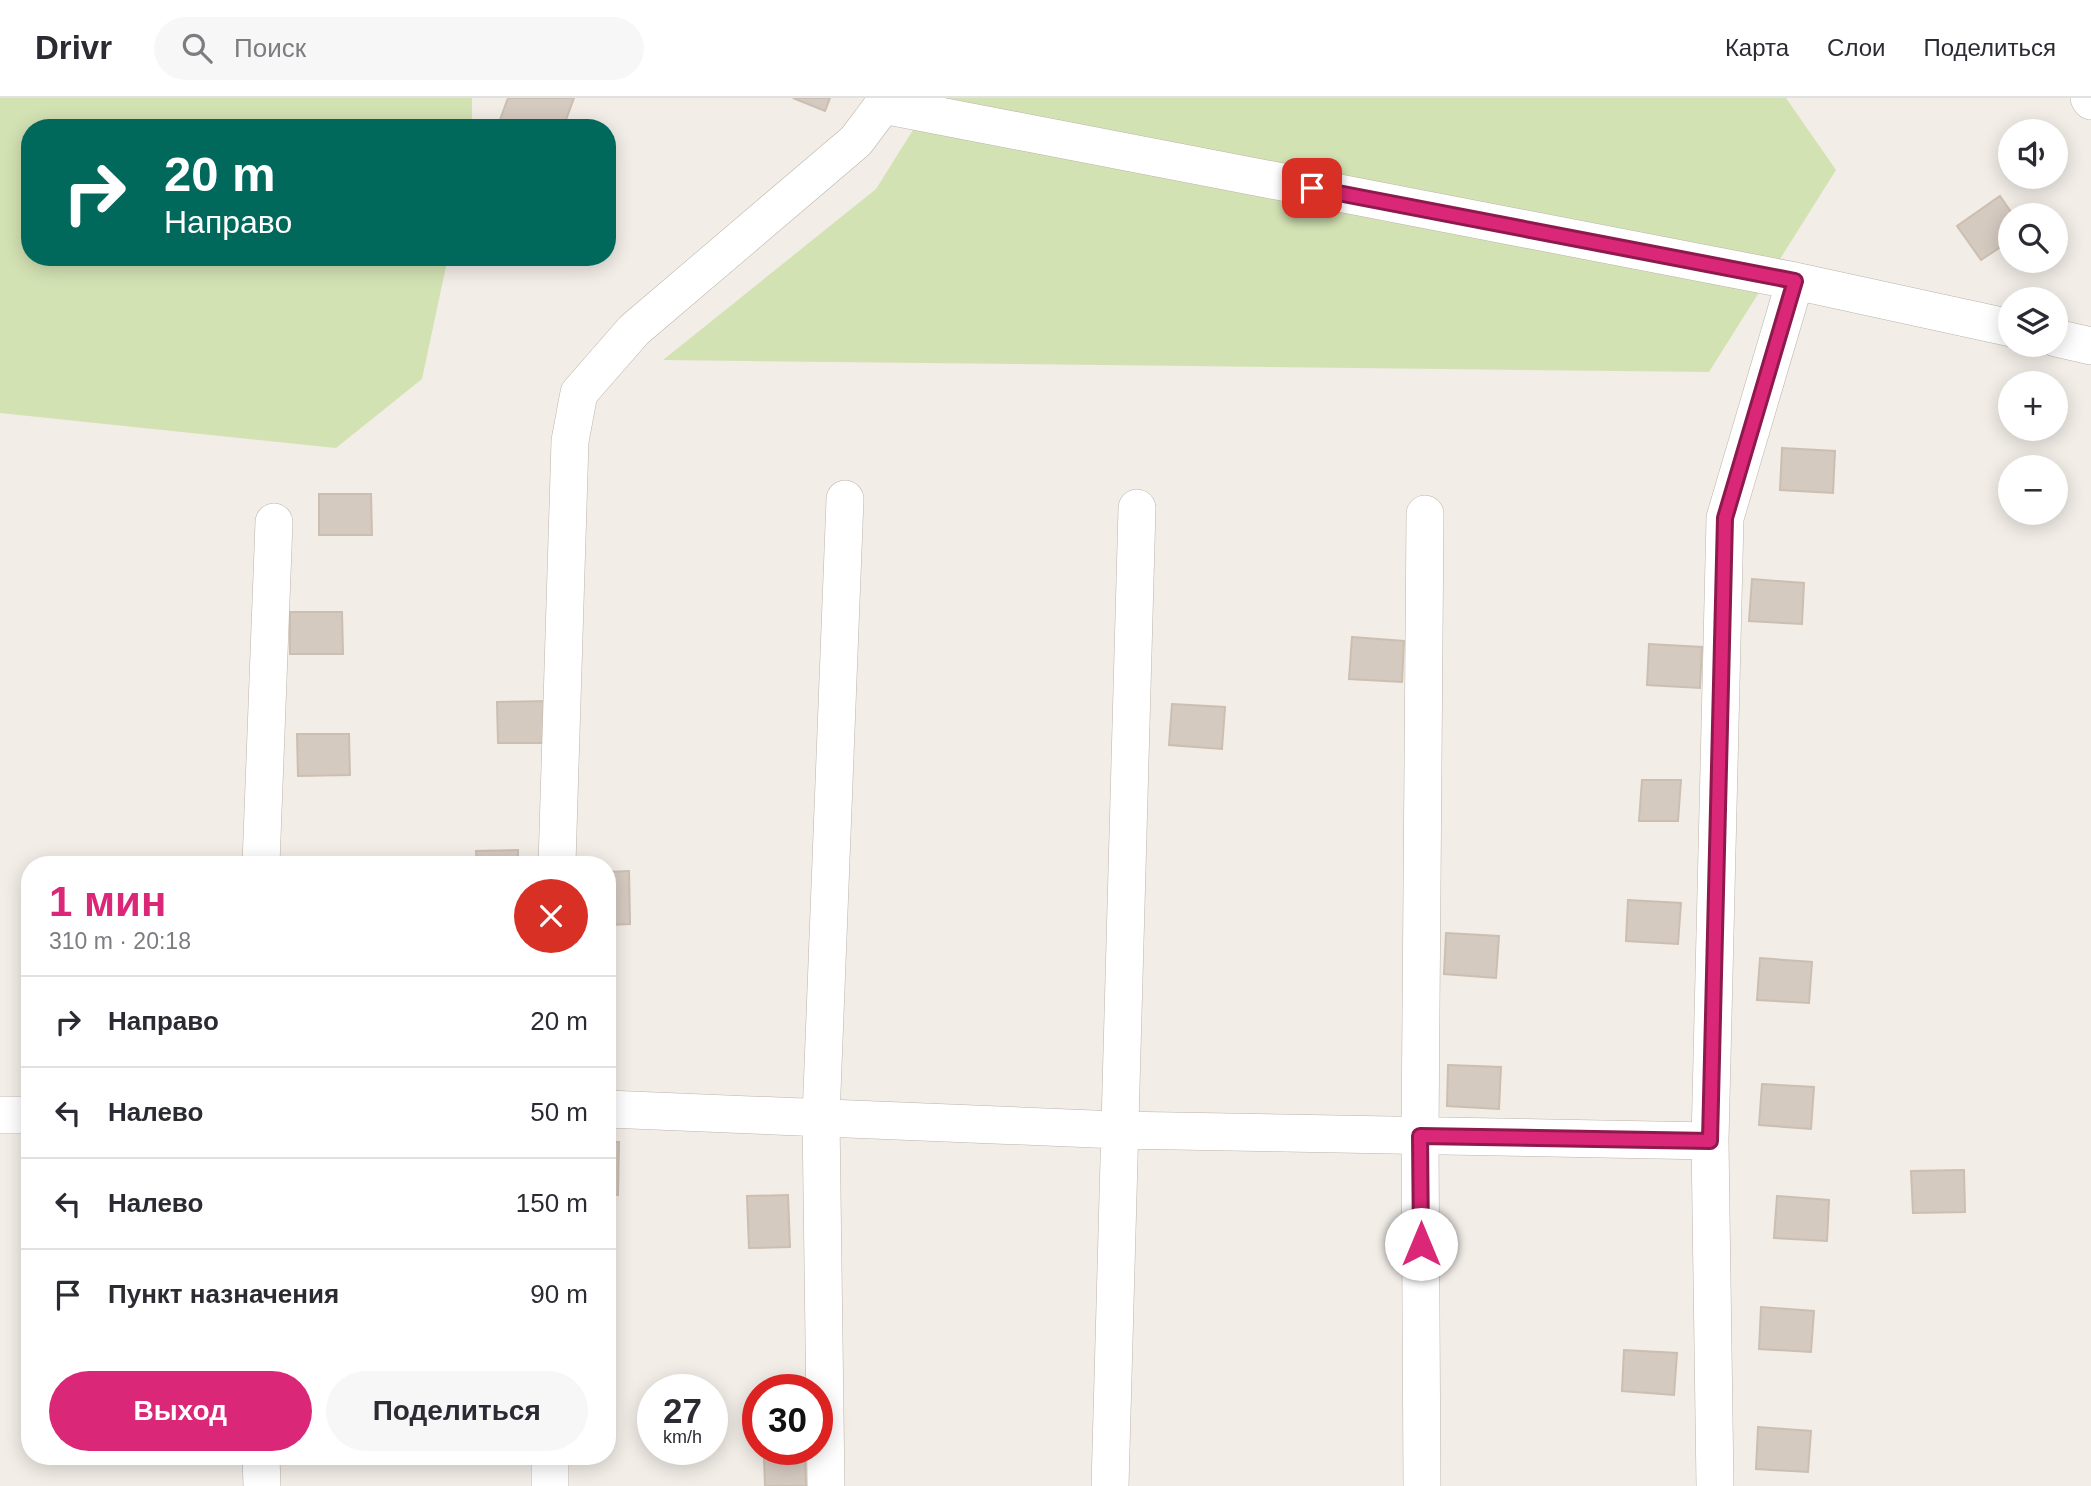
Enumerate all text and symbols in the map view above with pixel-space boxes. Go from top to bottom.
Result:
search box [154,17,644,80]
text: Drivr [35,29,112,66]
icon: search [178,29,216,67]
text: Поиск [234,33,306,63]
text: Карта [1725,34,1789,61]
text: Слои [1827,34,1885,61]
text: Поделиться [1923,34,2056,61]
map controls [1998,119,2068,525]
button: sound [1998,119,2068,189]
icon: right [49,147,140,238]
text: 20 m [164,147,276,201]
pin [1282,158,1342,218]
icon: arrive [1293,169,1331,207]
button: search [1998,203,2068,273]
text: Направо [164,204,292,240]
button: layers [1998,287,2068,357]
button: + [1998,371,2068,441]
button: − [1998,455,2068,525]
text: 1 мин [49,878,166,925]
button: close [514,879,588,953]
text: 310 m · 20:18 [49,928,191,954]
icon: right [49,1003,87,1041]
text: Направо [108,1006,219,1036]
text: 20 m [530,1006,588,1036]
icon: left [49,1094,87,1132]
text: Налево [108,1097,203,1127]
text: 50 m [530,1097,588,1127]
icon: left [49,1185,87,1223]
text: Налево [108,1188,203,1218]
text: 150 m [516,1188,588,1218]
position arrow [1384,1207,1458,1281]
icon: arrive [49,1276,87,1314]
text: Пункт назначения [108,1279,339,1309]
text: 90 m [530,1279,588,1309]
button: Выход [49,1371,312,1451]
button: Поделиться [326,1371,588,1451]
speed limit sign: 30 [742,1374,833,1465]
text: 27 [663,1391,702,1430]
text: km/h [663,1427,702,1447]

